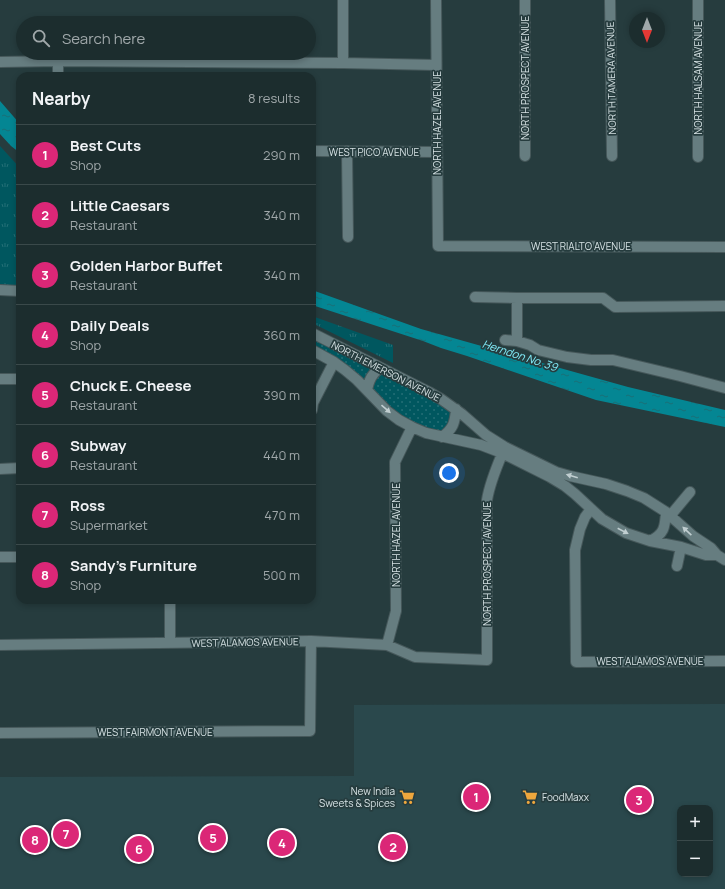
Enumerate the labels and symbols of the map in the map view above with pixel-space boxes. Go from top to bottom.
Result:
north arrow [629,12,665,48]
street label: NORTH PROSPECT AVENUE [518,16,532,140]
street label: NORTH TAMERA AVENUE [603,21,619,135]
street label: NORTH HALSAM AVENUE [691,21,705,135]
street label: NORTH HAZEL AVENUE [430,71,444,175]
street label: WEST PICO AVENUE [329,145,419,159]
street label: WEST RIALTO AVENUE [531,239,631,253]
water label: Herndon No. 39 [481,336,560,375]
street label: NORTH EMERSON AVENUE [329,337,443,405]
one-way arrow [381,404,390,413]
your location [439,463,459,483]
one-way arrow [565,473,578,479]
street label: NORTH HAZEL AVENUE [389,483,403,587]
street label: NORTH PROSPECT AVENUE [480,502,494,626]
one-way arrow [682,526,692,536]
one-way arrow [617,528,629,534]
street label: WEST ALAMOS AVENUE [191,634,299,650]
street label: WEST ALAMOS AVENUE [596,654,704,668]
street label: WEST FAIRMONT AVENUE [97,725,213,739]
pin: 1 [463,782,489,812]
place label: New India Sweets & Spices [319,784,395,810]
pin: 3 [626,785,652,815]
supermarket icon: New India Sweets & Spices [398,788,416,806]
supermarket icon: FoodMaxx [521,788,539,806]
place label: FoodMaxx [542,790,590,804]
pin: 7 [53,819,79,849]
pin: 5 [200,823,226,853]
pin: 8 [22,825,48,855]
pin: 4 [269,828,295,858]
pin: 2 [380,832,406,862]
pin: 6 [126,834,152,864]

